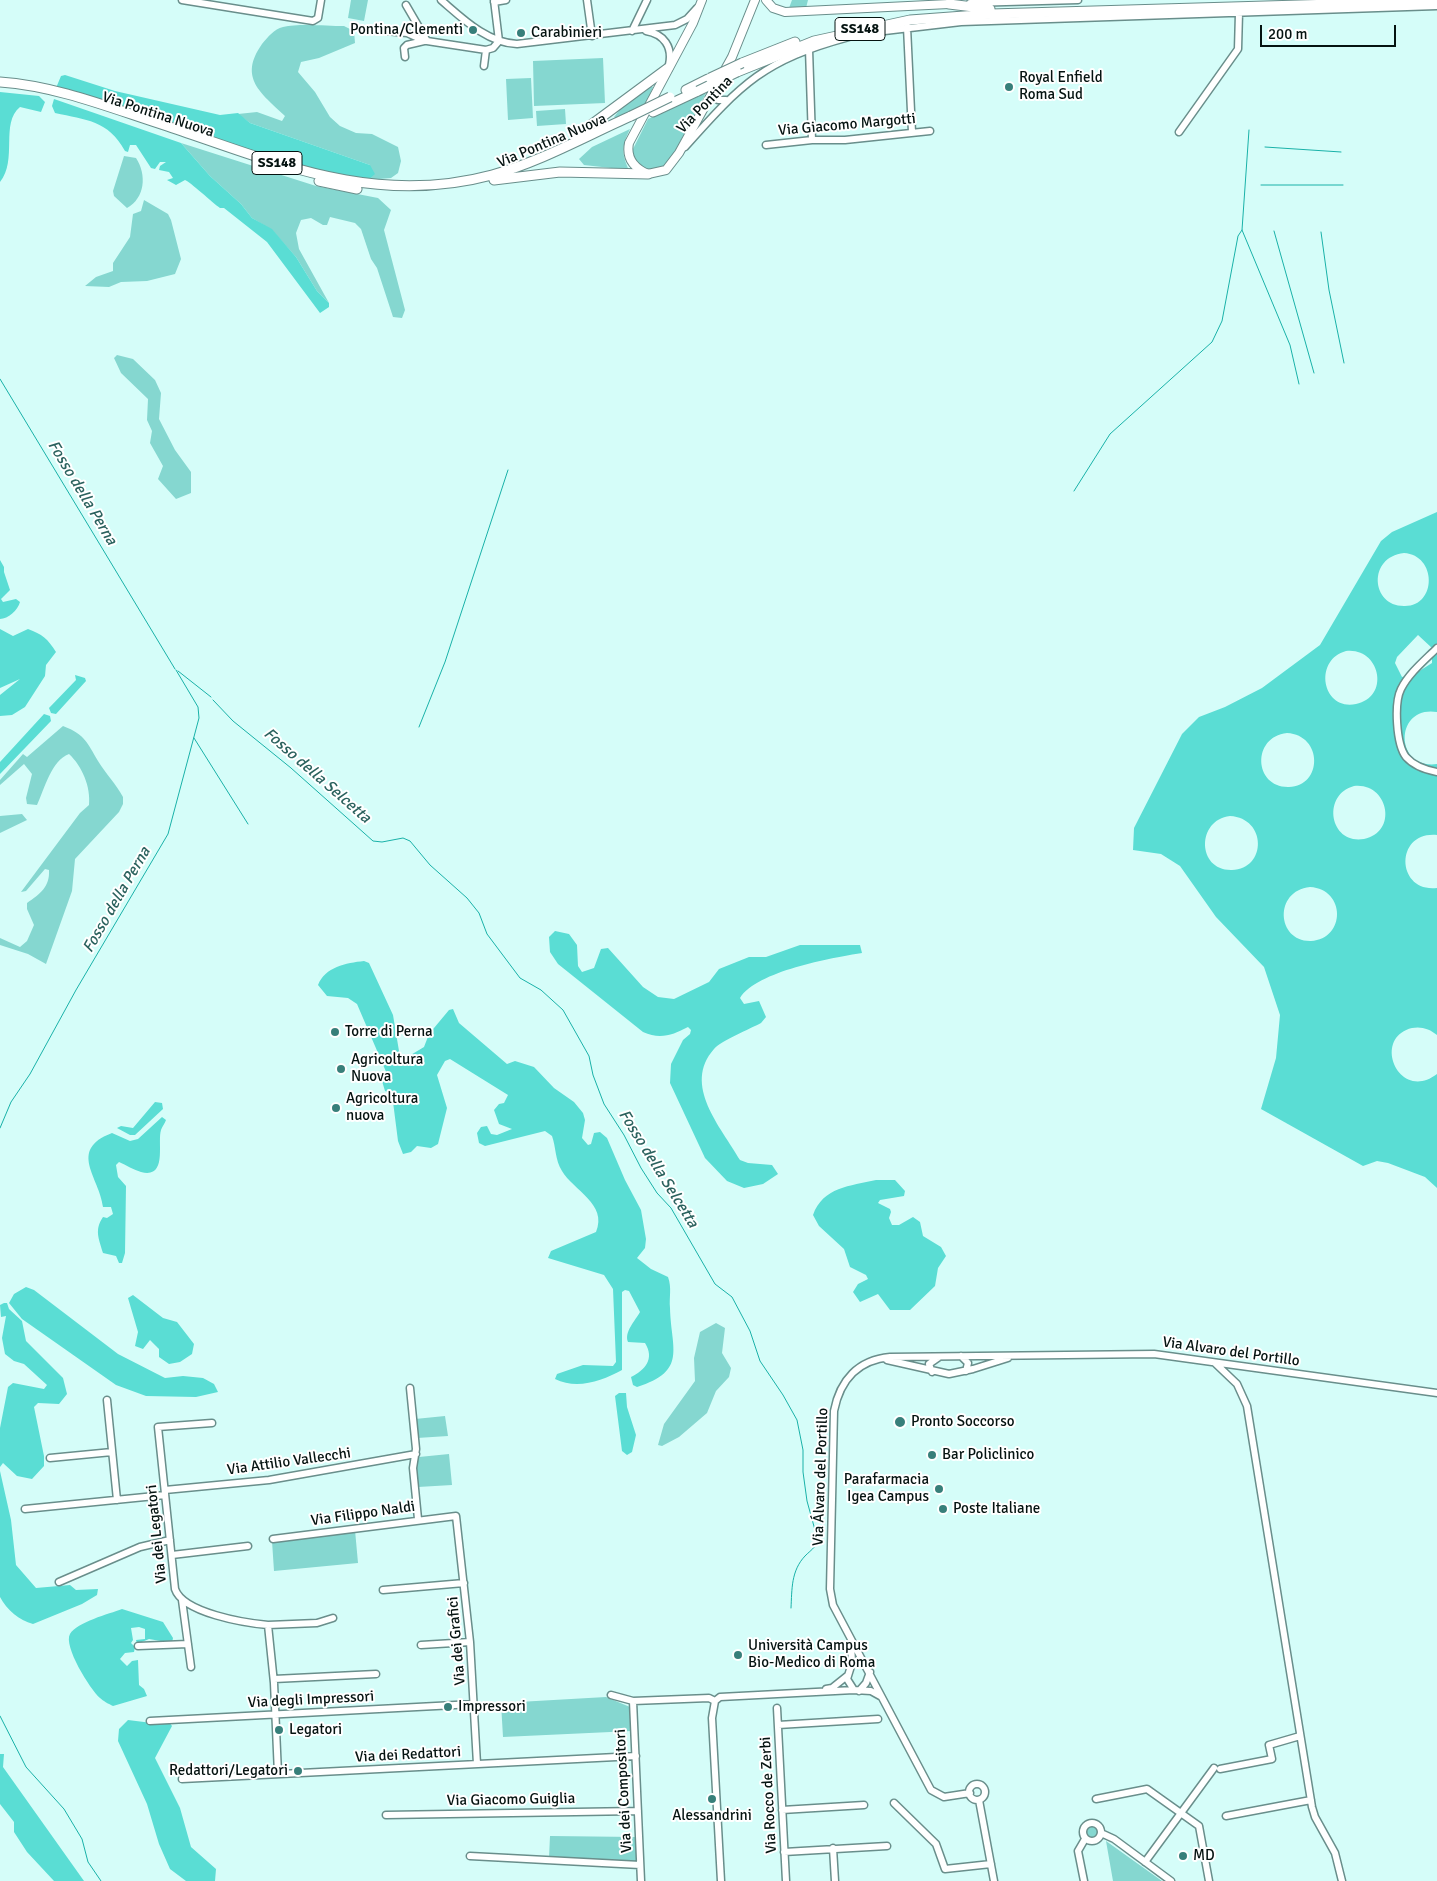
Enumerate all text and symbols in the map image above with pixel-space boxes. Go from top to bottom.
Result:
scale bar [1262,15,1398,47]
road number: SS148 [835,18,885,40]
place label: Pontina/Clementi [350,21,463,39]
marker: Pontina/Clementi [467,24,479,36]
place label: Carabinieri [531,24,602,42]
text: 200 m [1268,25,1308,43]
marker: Carabinieri [515,27,527,39]
place label: Royal Enfield Roma Sud [1019,69,1103,104]
street label: Via Pontina [673,73,737,137]
marker: Royal Enfield Roma Sud [1003,81,1015,93]
street label: Via Pontina Nuova [100,88,216,142]
street label: Via Pontina Nuova [495,110,609,172]
street label: Via Giacomo Margotti [777,110,917,140]
road number: SS148 [252,152,302,174]
water label: Fosso della Perna [43,437,121,549]
water label: Fosso della Selcetta [260,724,374,828]
water label: Fosso della Perna [79,844,155,956]
place label: Torre di Perna [345,1023,433,1041]
marker: Torre di Perna [329,1026,341,1038]
place label: Agricoltura Nuova [351,1051,423,1086]
marker: Agricoltura Nuova [335,1063,347,1075]
place label: Agricoltura nuova [346,1090,418,1125]
marker: Agricoltura nuova [330,1102,342,1114]
water label: Fosso della Selcetta [614,1106,702,1232]
street label: Via Alvaro del Portillo [1161,1333,1301,1371]
street label: Via Álvaro del Portillo [810,1408,832,1546]
place label: Pronto Soccorso [911,1413,1014,1431]
marker: Pronto Soccorso [893,1415,907,1429]
street label: Via Attilio Vallecchi [226,1444,352,1480]
place label: Bar Policlinico [942,1446,1034,1464]
marker: Bar Policlinico [926,1449,938,1461]
place label: Parafarmacia Igea Campus [844,1471,929,1506]
marker: Parafarmacia Igea Campus [933,1483,945,1495]
street label: Via dei Legatori [143,1484,171,1584]
street label: Via Filippo Naldi [310,1498,416,1530]
place label: Poste Italiane [953,1500,1040,1518]
marker: Poste Italiane [937,1503,949,1515]
street label: Via dei Grafici [444,1596,470,1686]
place label: Università Campus Bio-Medico di Roma [748,1637,875,1672]
marker: Università Campus Bio-Medico di Roma [732,1649,744,1661]
street label: Via degli Impressori [247,1688,375,1712]
place label: Impressori [458,1698,526,1716]
marker: Impressori [442,1701,454,1713]
place label: Legatori [289,1721,342,1739]
marker: Legatori [273,1724,285,1736]
street label: Via dei Compositori [612,1729,636,1853]
street label: Via Rocco de Zerbi [757,1736,781,1854]
street label: Via dei Redattori [355,1743,461,1767]
place label: Redattori/Legatori [169,1762,288,1780]
marker: Redattori/Legatori [292,1765,304,1777]
street label: Via Giacomo Guiglia [447,1790,575,1810]
marker: Alessandrini [706,1793,718,1805]
place label: Alessandrini [672,1807,752,1825]
place label: MD [1193,1847,1215,1865]
marker: MD [1177,1850,1189,1862]

